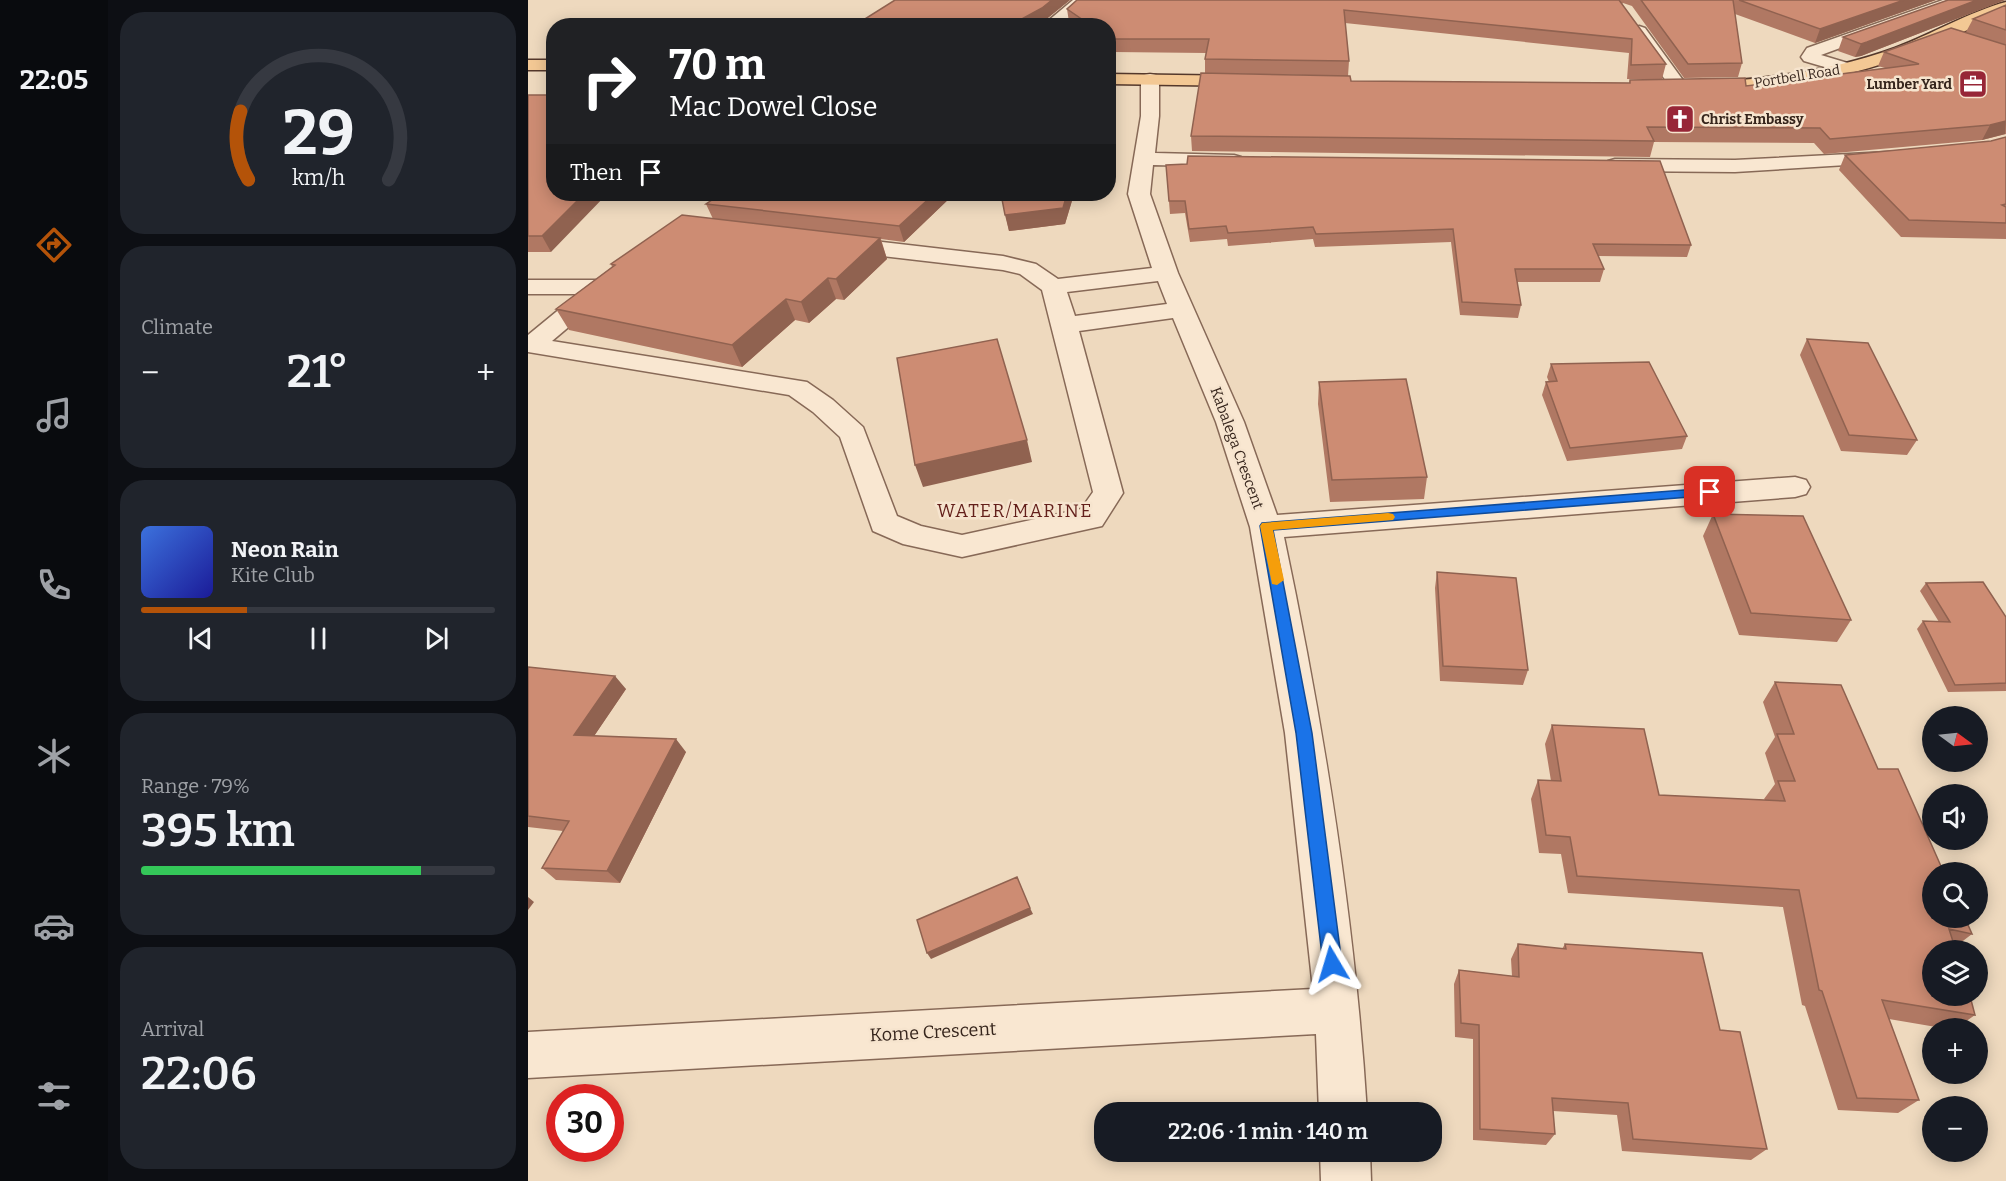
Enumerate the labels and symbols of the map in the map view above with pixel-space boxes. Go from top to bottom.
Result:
street label: Portbell Road [1753,61,1841,92]
office icon: Lumber Yard [1957,68,1989,100]
place label: Lumber Yard [1866,76,1953,93]
church icon: Christ Embassy [1664,103,1696,135]
place label: Christ Embassy [1701,111,1804,128]
street label: Kabalega Crescent [1207,385,1268,512]
pin [1684,466,1735,517]
district label: WATER/MARINE [937,500,1093,522]
north arrow [1922,706,1988,772]
position arrow [1300,932,1364,996]
street label: Kome Crescent [869,1018,997,1046]
speed limit sign: 30 [546,1084,624,1162]

